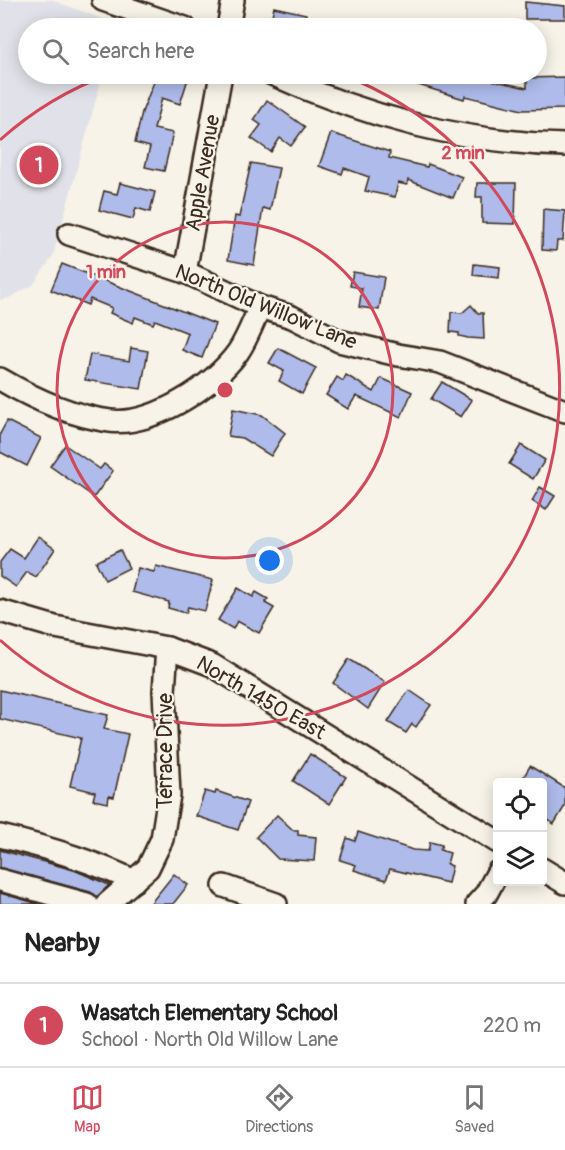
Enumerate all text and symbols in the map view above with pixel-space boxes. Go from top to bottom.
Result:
search box [18,18,547,84]
icon: search [39,35,72,68]
text: Search here [87,37,194,65]
street label: Apple Avenue [179,112,227,233]
pin: 1 [20,142,58,188]
text: 2 min [441,142,485,165]
street label: North Old Willow Lane [171,258,361,356]
text: 1 min [86,261,126,284]
centre of rings [215,380,235,400]
your location [255,546,284,575]
street label: North 1450 East [191,650,331,746]
street label: Terrace Drive [152,692,179,809]
map controls [493,778,547,886]
button: locate [493,778,547,832]
button: layers [493,832,547,886]
text: Nearby [24,927,100,959]
text: Wasatch Elementary School [81,999,338,1027]
text: 1 [40,1013,47,1038]
text: 220 m [483,1013,541,1038]
text: School · North Old Willow Lane [81,1027,338,1052]
tab: Map [71,1081,104,1137]
tab: Directions [245,1081,313,1137]
tab: Saved [455,1081,494,1137]

